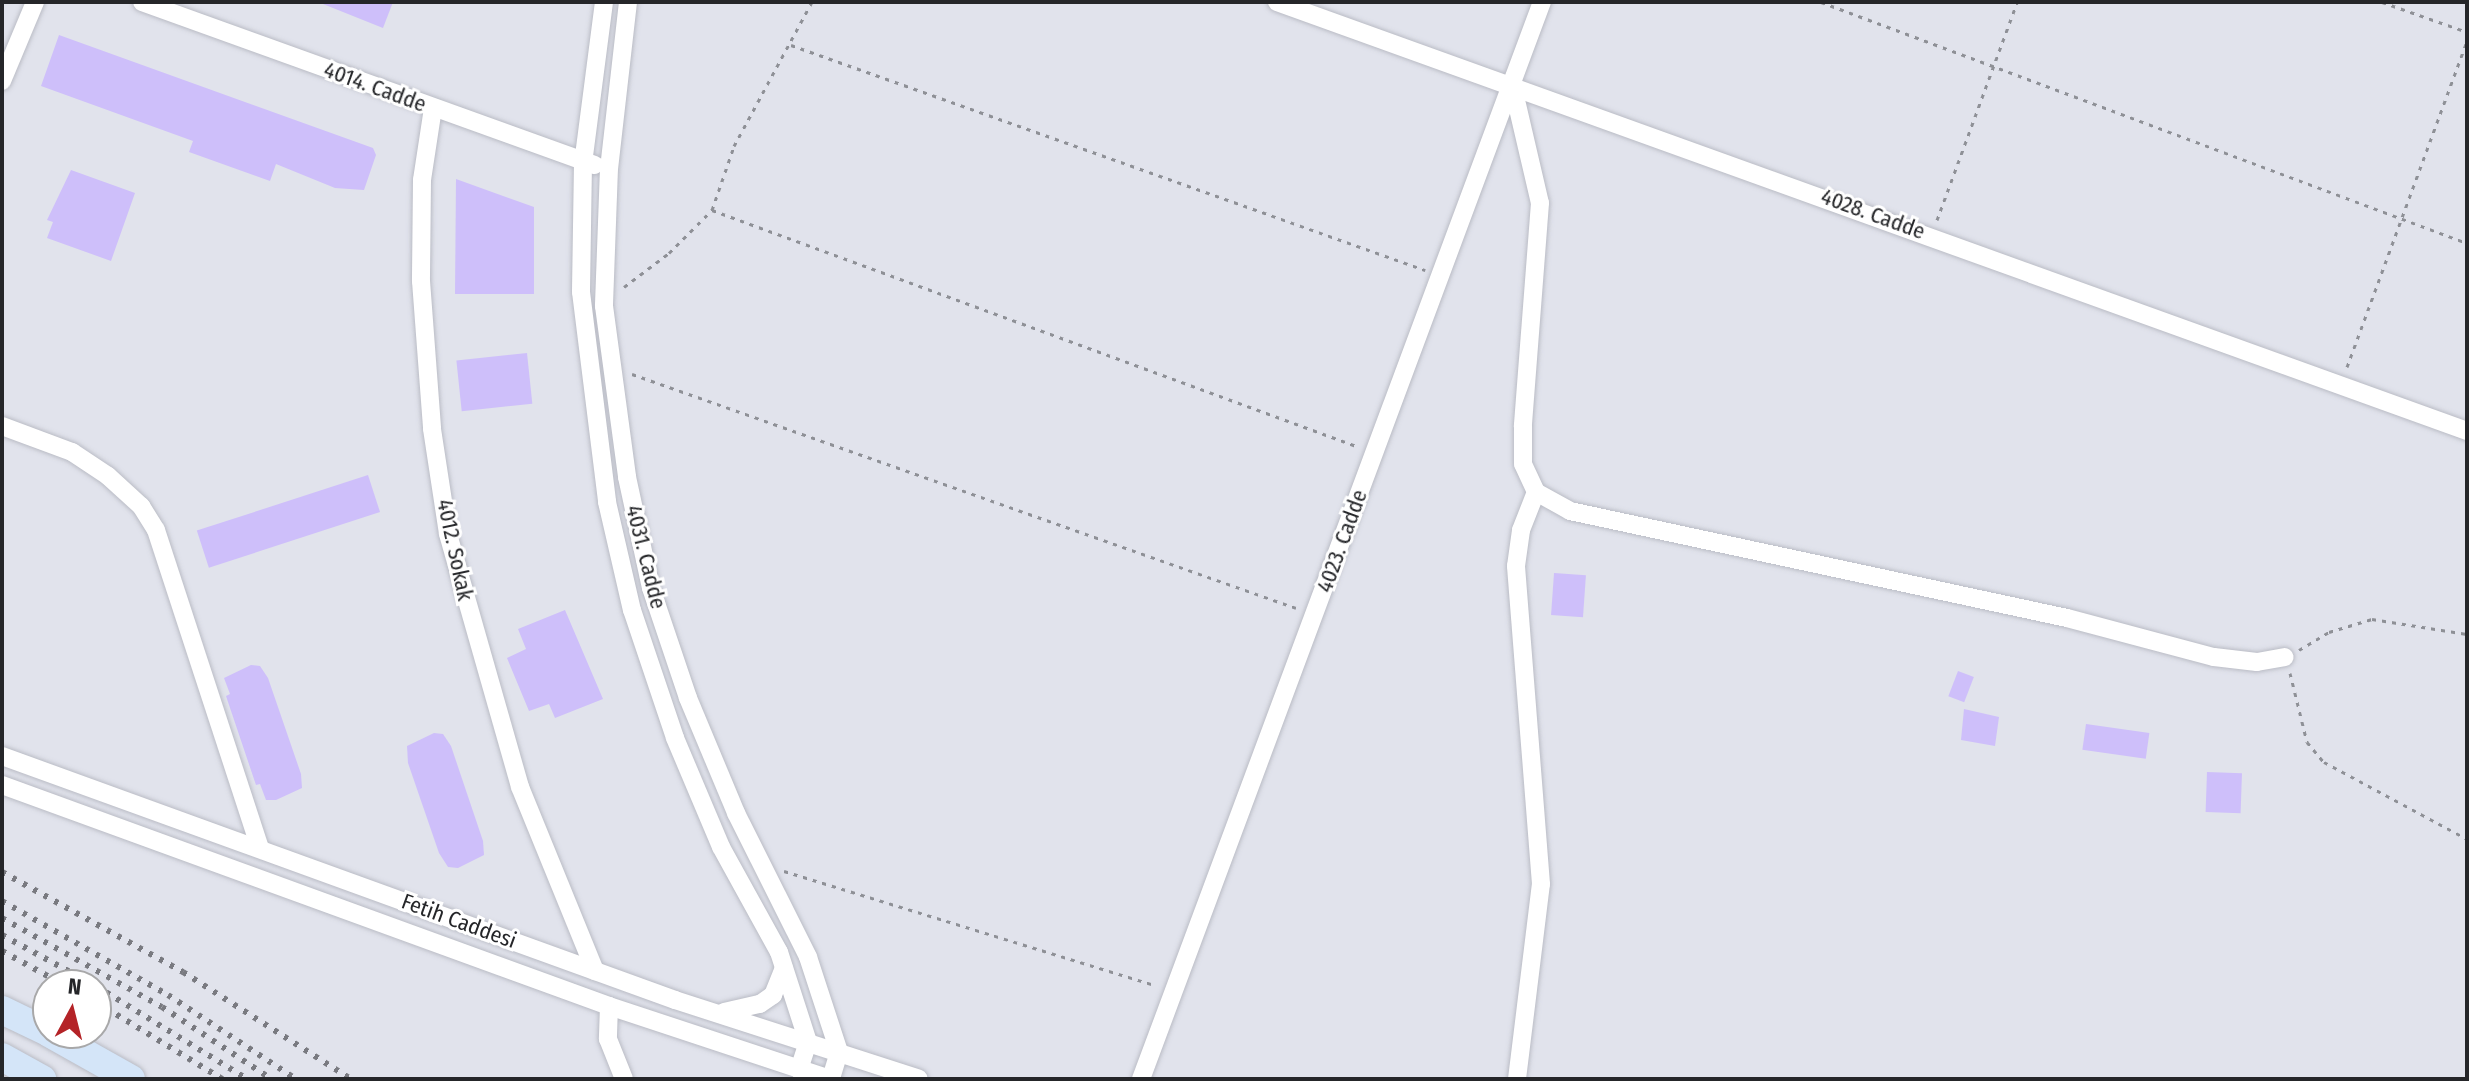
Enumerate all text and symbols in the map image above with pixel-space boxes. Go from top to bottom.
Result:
street label: 4014. Cadde [320,56,430,118]
street label: 4028. Cadde [1817,183,1929,245]
street label: 4023. Cadde [1311,486,1373,596]
street label: 4012. Sokak [431,497,479,603]
street label: 4031. Cadde [620,502,672,612]
street label: Fetih Caddesi [398,888,520,954]
north arrow [32,969,112,1049]
text: N [67,972,83,1001]

